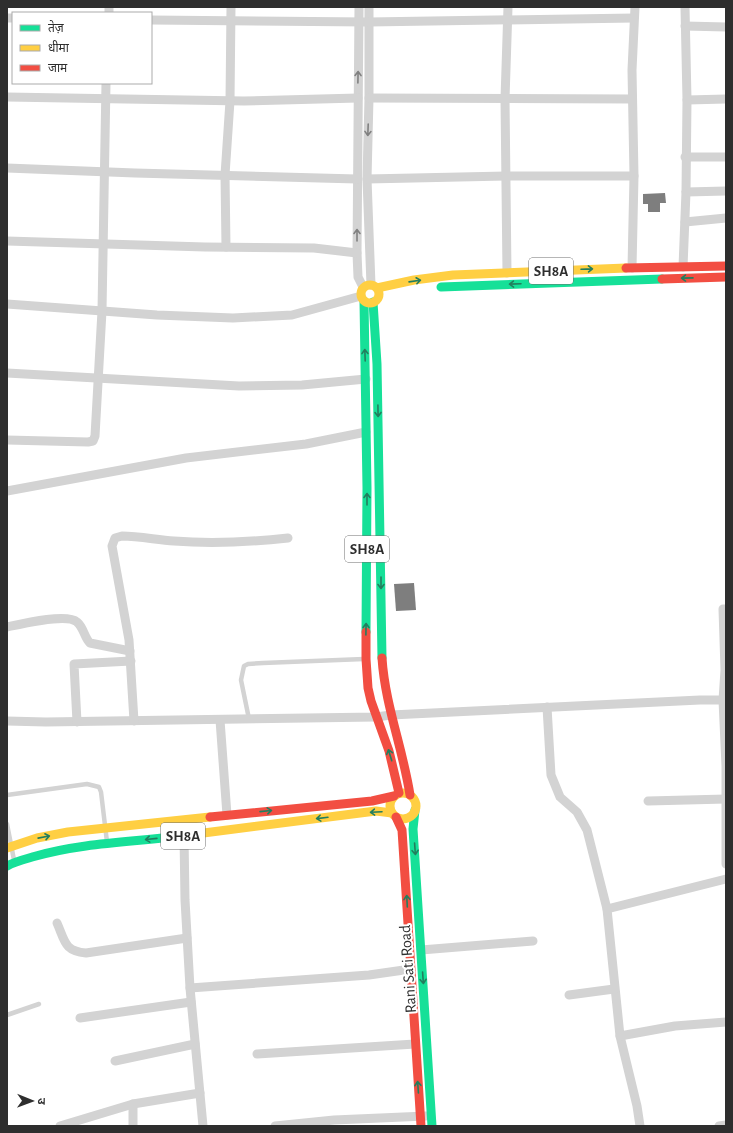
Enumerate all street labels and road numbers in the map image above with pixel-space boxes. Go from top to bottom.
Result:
road number: SH8A [529,258,573,284]
road number: SH8A [345,536,389,562]
road number: SH8A [161,823,205,849]
street label: Rani Sati Road [397,924,419,1014]

